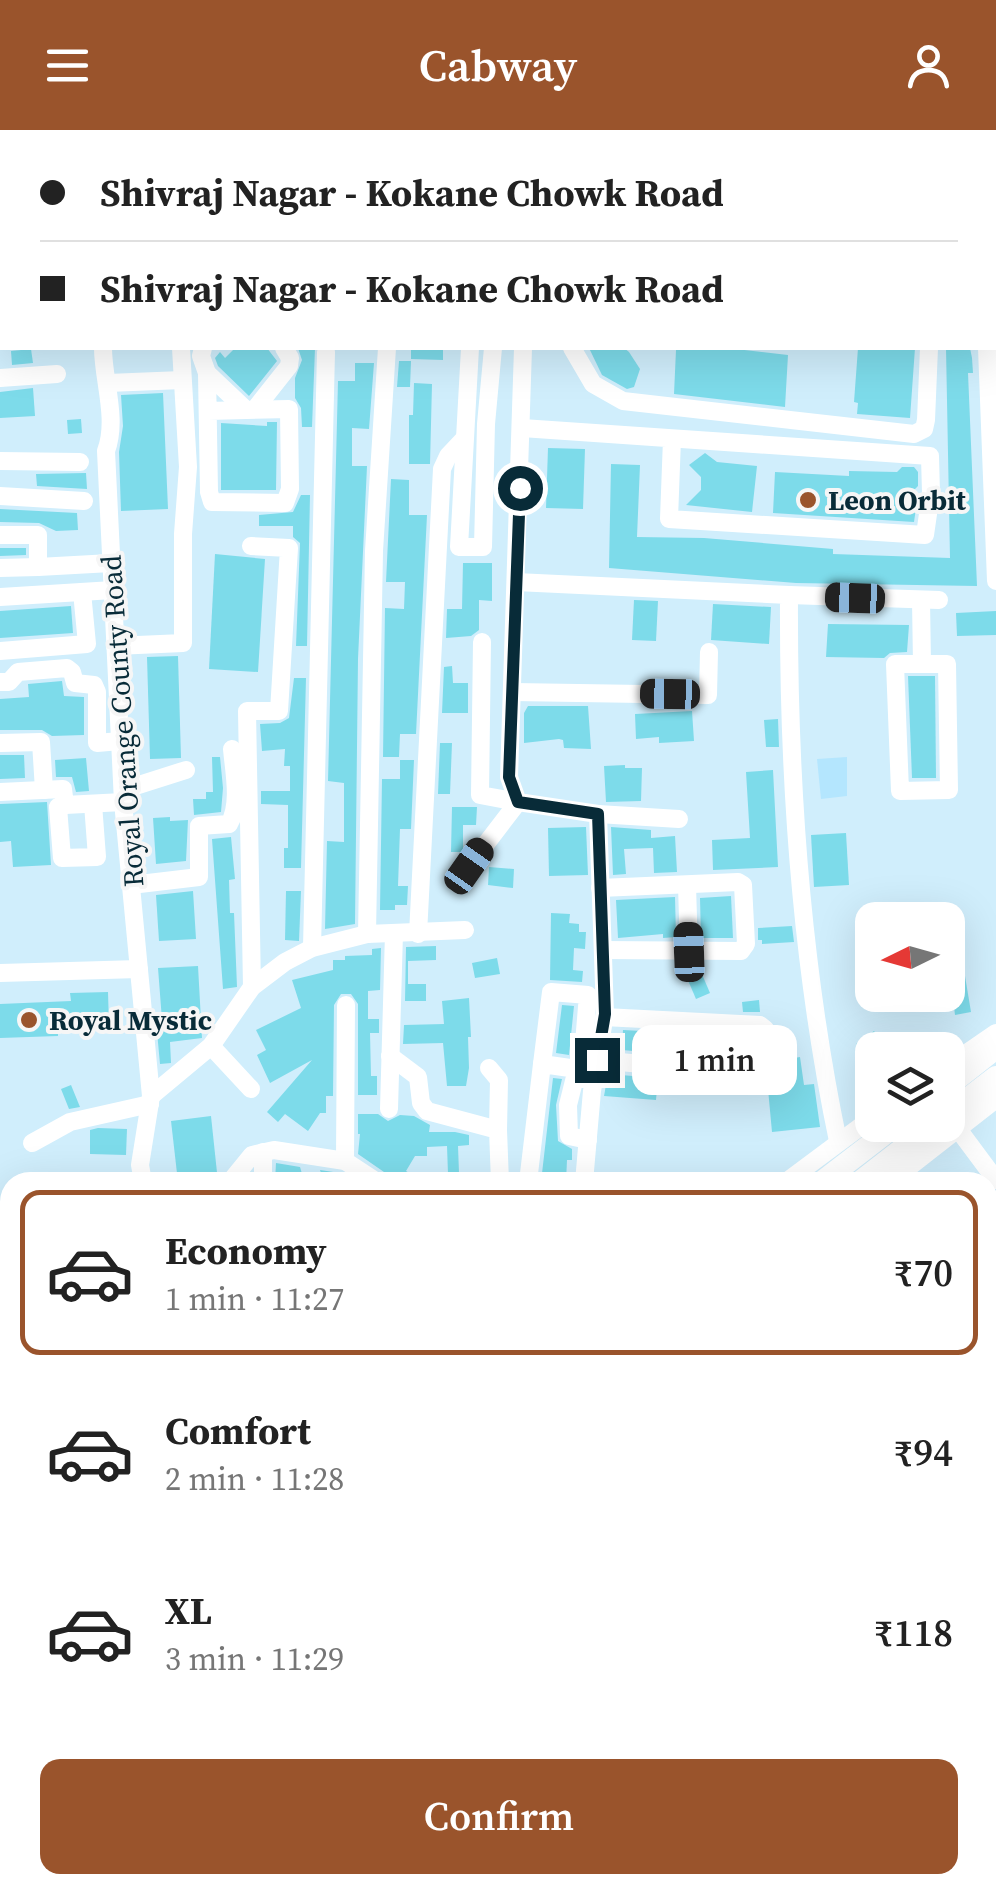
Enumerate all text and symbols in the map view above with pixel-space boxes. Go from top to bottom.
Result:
text: Cabway [419,34,577,96]
icon: menu [40,38,95,93]
icon: person [901,38,956,93]
text: Shivraj Nagar - Kokane Chowk Road [100,167,724,219]
text: Shivraj Nagar - Kokane Chowk Road [100,263,724,315]
route start [498,466,543,511]
place label: Leon Orbit [828,481,967,519]
marker: Leon Orbit [797,489,819,511]
street label: Royal Orange County Road [91,554,153,888]
car [824,582,886,614]
car [640,678,700,710]
car [440,833,498,899]
north arrow [855,902,965,1012]
map controls [855,902,965,1142]
car [673,921,705,983]
place label: Royal Mystic [49,1001,212,1039]
marker: Royal Mystic [18,1009,40,1031]
callout: 1 min [632,1025,797,1095]
button: layers [855,1032,965,1142]
route end [575,1038,620,1083]
text: 1 min [673,1038,756,1082]
text: Economy [165,1225,327,1277]
icon: car [45,1228,135,1318]
text: ₹70 [894,1247,953,1299]
text: 1 min · 11:27 [165,1277,344,1321]
text: Comfort [165,1405,311,1457]
icon: car [45,1408,135,1498]
text: ₹94 [894,1427,953,1479]
text: 2 min · 11:28 [165,1457,344,1501]
text: XL [165,1585,212,1637]
icon: car [45,1588,135,1678]
text: ₹118 [874,1607,953,1659]
text: 3 min · 11:29 [165,1637,344,1681]
button: Confirm [40,1759,958,1874]

